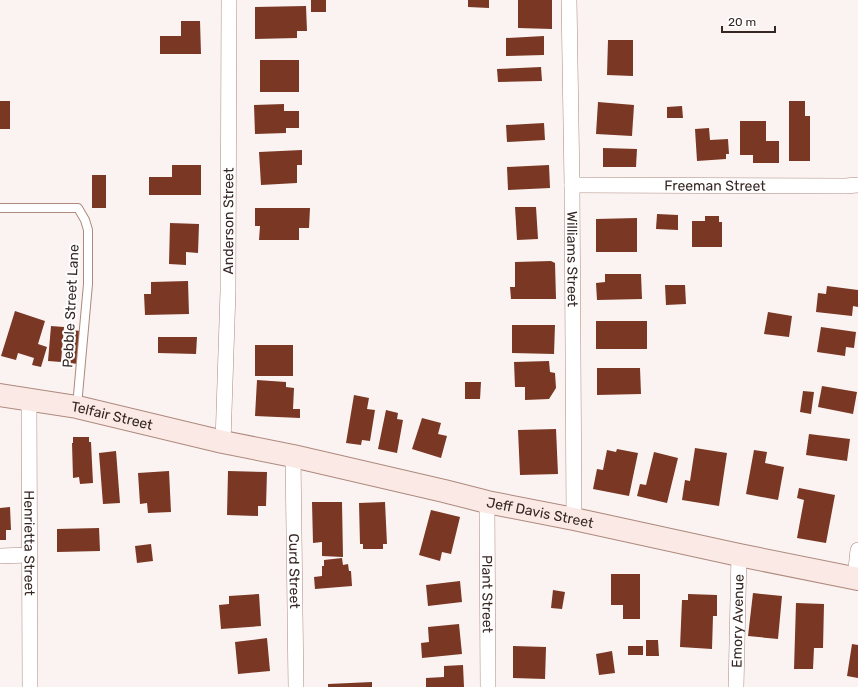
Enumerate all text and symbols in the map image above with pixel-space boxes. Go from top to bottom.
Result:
scale bar [722,8,775,34]
text: 20 m [728,15,756,29]
street label: Anderson Street [220,167,237,275]
street label: Freeman Street [664,177,766,194]
street label: Williams Street [564,211,581,308]
street label: Pebble Street Lane [59,244,83,368]
street label: Telfair Street [70,398,155,434]
street label: Henrietta Street [21,490,38,596]
street label: Jeff Davis Street [485,494,596,532]
street label: Curd Street [286,533,303,609]
street label: Plant Street [479,555,496,634]
street label: Emory Avenue [728,574,747,668]

